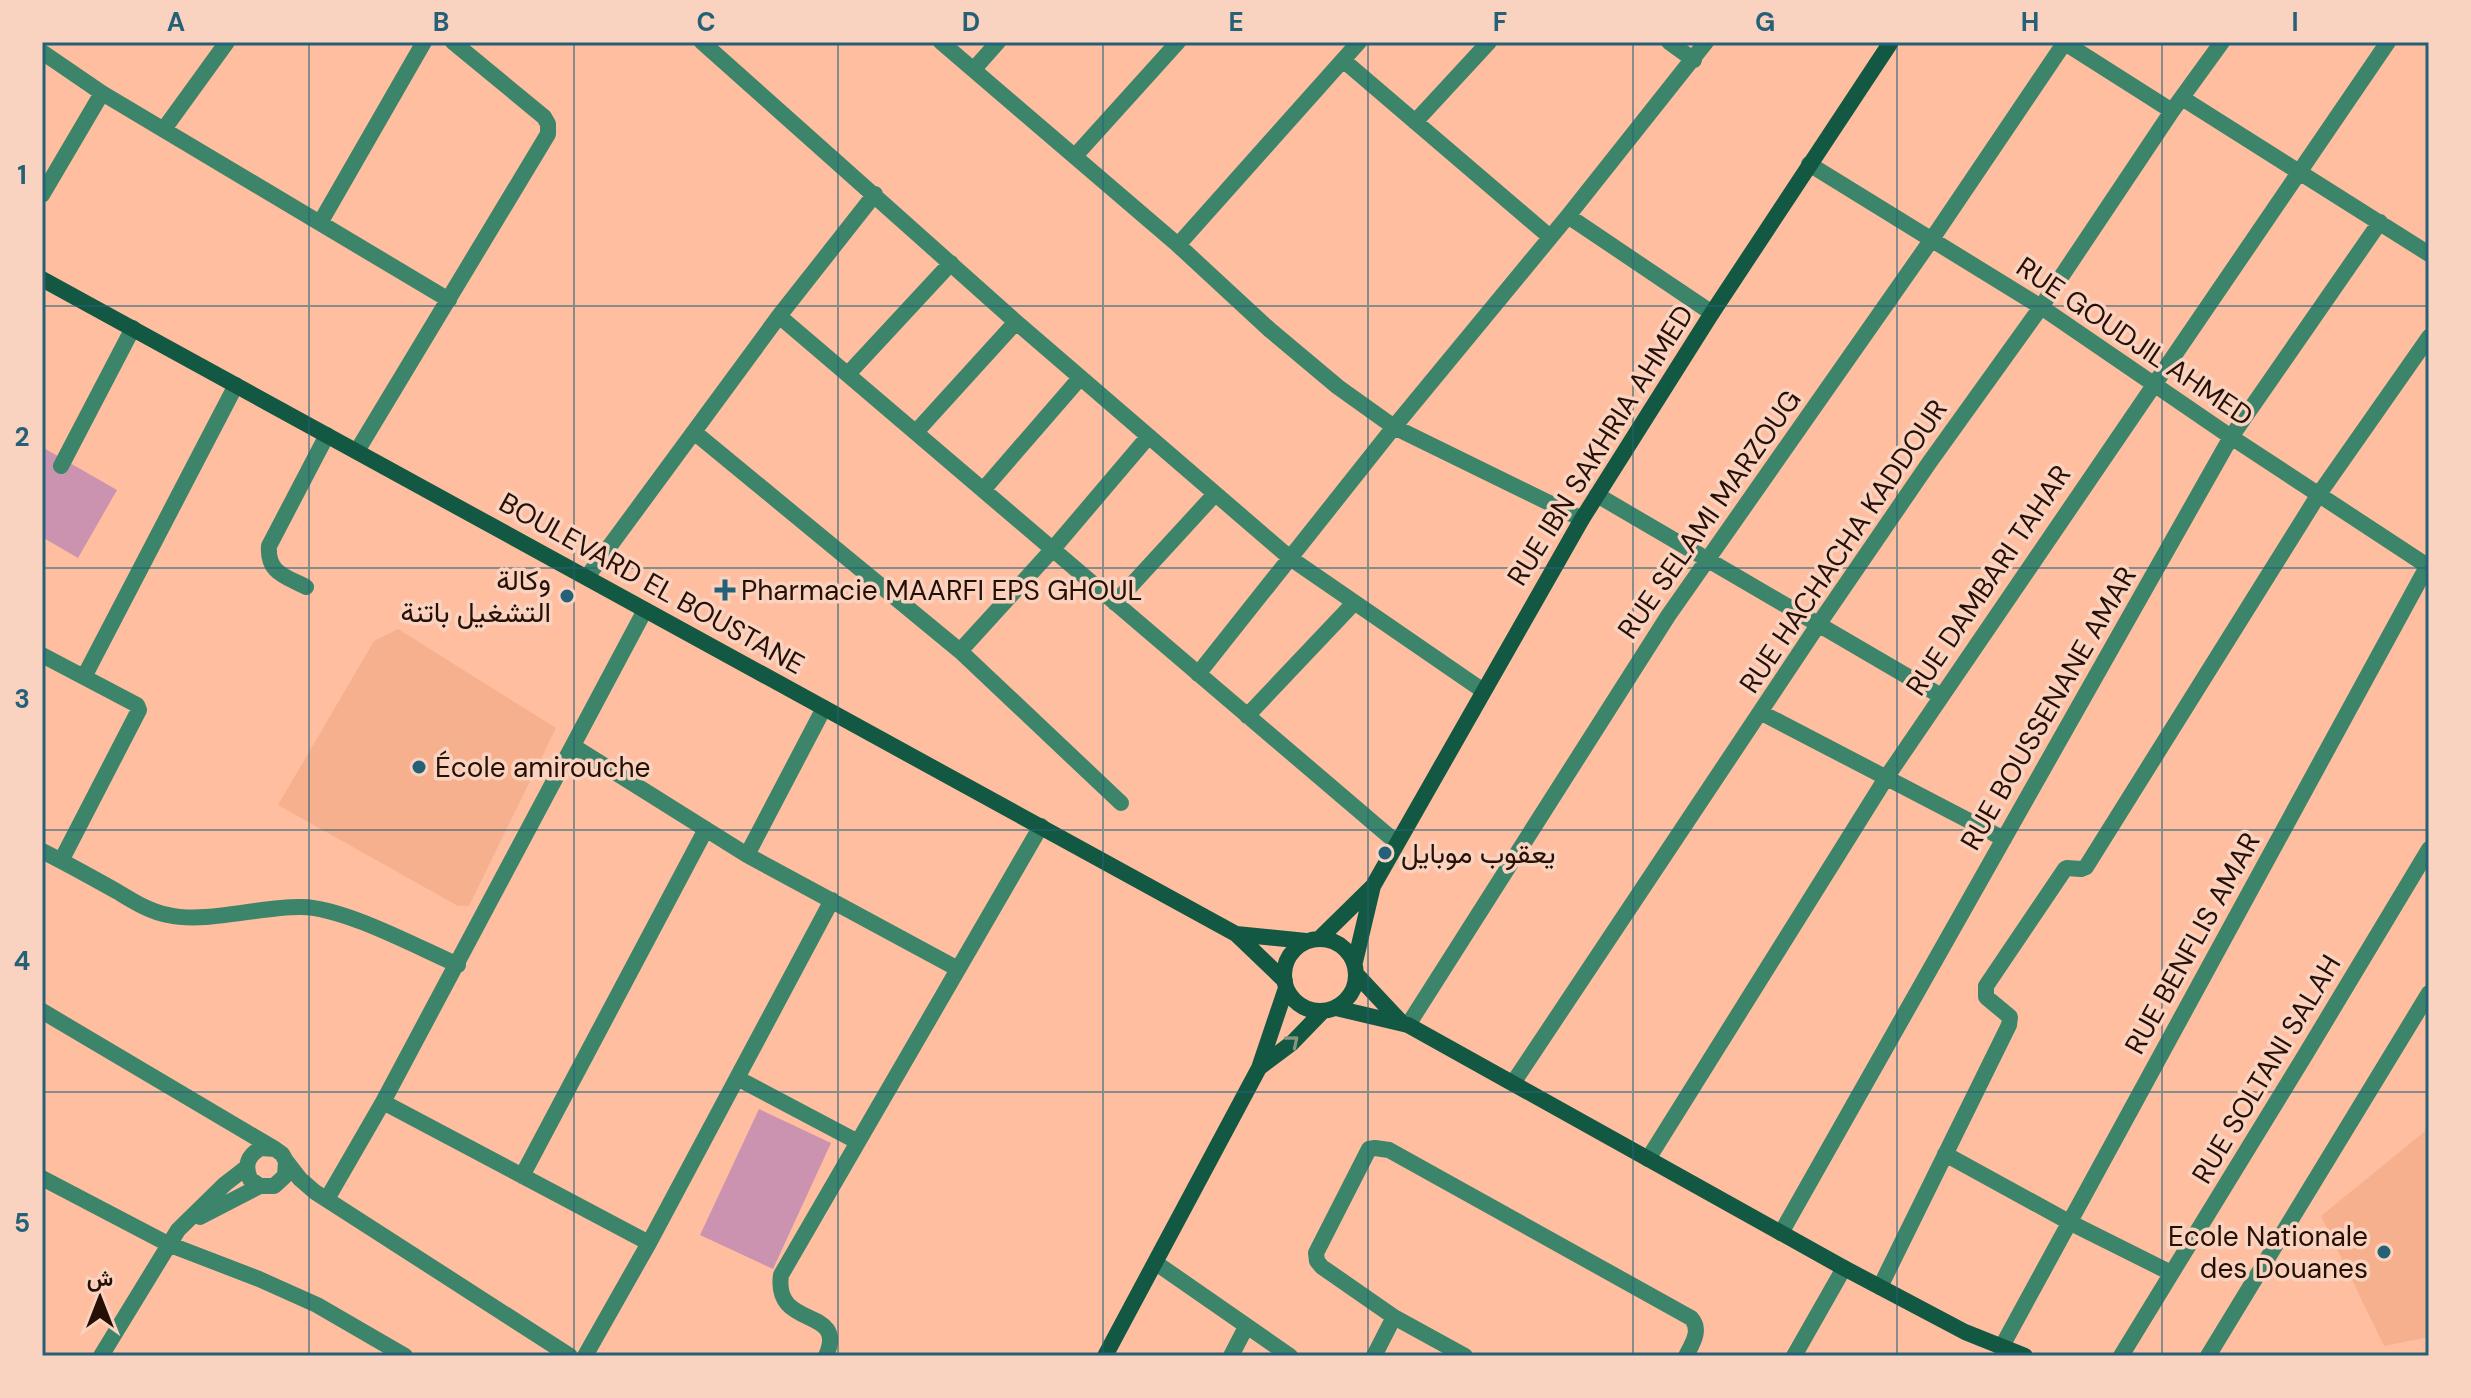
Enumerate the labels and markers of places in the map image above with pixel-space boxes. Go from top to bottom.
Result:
place label: وكالة التشغيل باتنة [401,562,551,631]
place label: Pharmacie MAARFI EPS GHOUL [741,572,1142,609]
marker: Pharmacie MAARFI EPS GHOUL [716,581,734,599]
marker: وكالة التشغيل باتنة [558,587,576,605]
place label: École amirouche [435,749,650,786]
marker: École amirouche [410,758,428,776]
place label: يعقوب موبايل [1401,835,1555,872]
marker: يعقوب موبايل [1376,844,1394,862]
place label: Ecole Nationale des Douanes [2168,1218,2368,1287]
marker: Ecole Nationale des Douanes [2375,1243,2393,1261]

